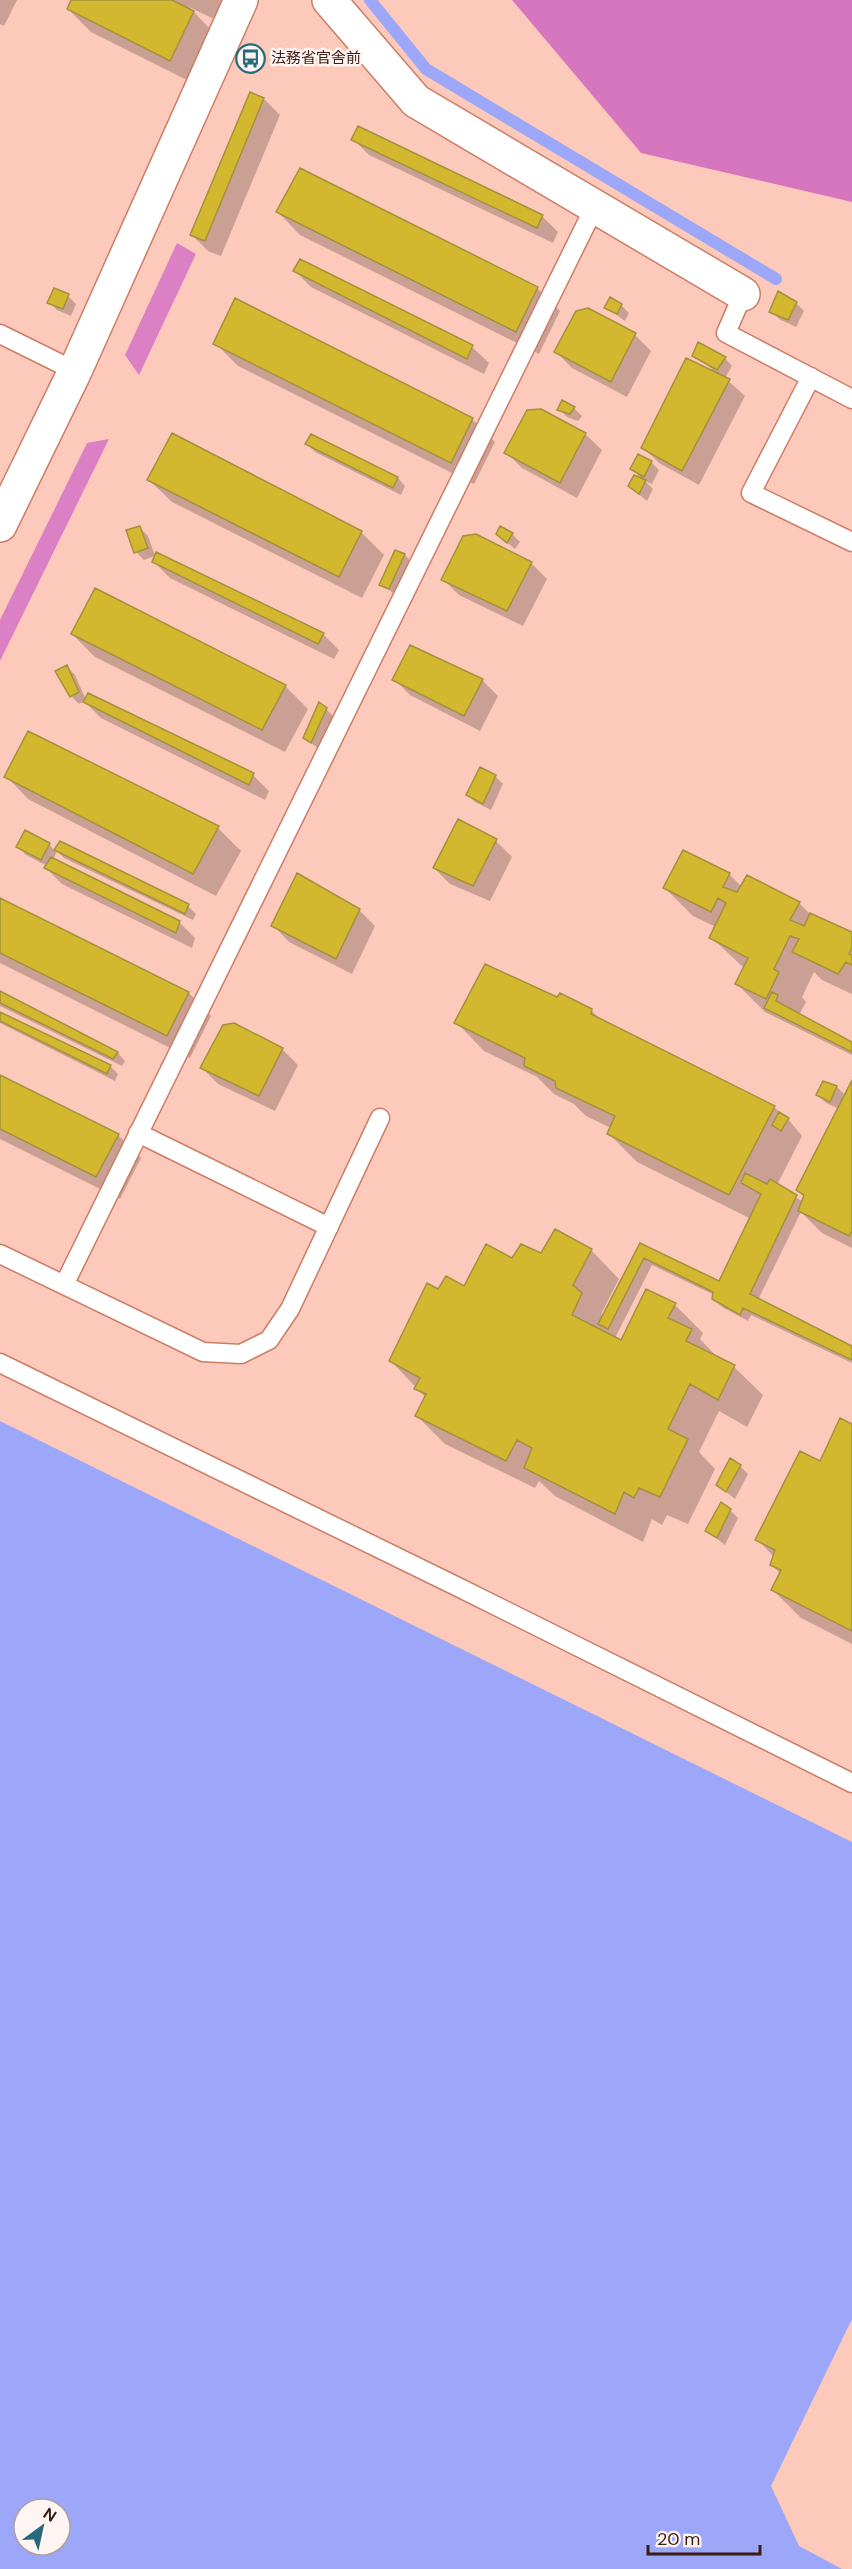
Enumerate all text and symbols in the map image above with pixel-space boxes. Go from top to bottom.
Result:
bus stop icon: 法務省官舎前 [234,42,266,74]
place label: 法務省官舎前 [271,48,361,68]
north arrow [12,2497,72,2557]
text: N [39,2503,61,2527]
scale bar [648,2518,760,2556]
text: 20 m [657,2527,700,2551]

